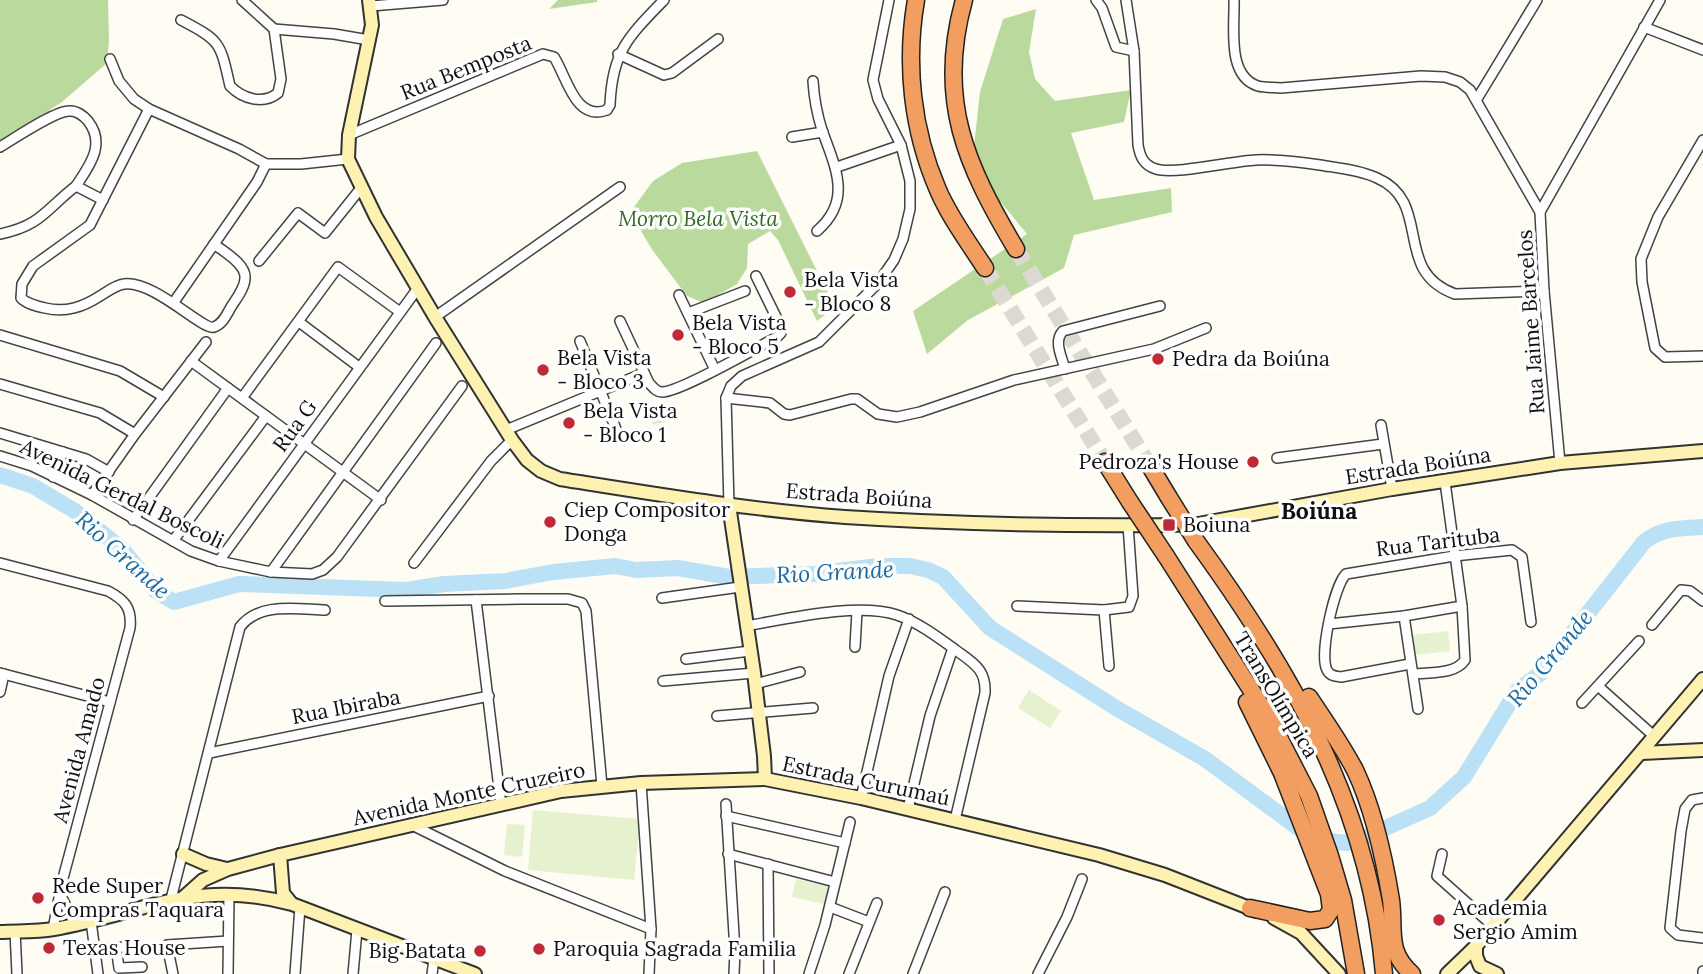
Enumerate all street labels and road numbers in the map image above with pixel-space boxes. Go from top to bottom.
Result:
street label: Rua Bemposta [396,29,535,106]
street label: Rua Jaime Barcelos [1511,229,1550,415]
street label: Rua G [267,394,323,457]
street label: Avenida Gerdal Boscoli [15,432,229,555]
street label: Estrada Boiúna [1343,441,1493,490]
street label: Estrada Boiúna [785,477,933,514]
street label: Rua Tarituba [1374,520,1502,563]
street label: TransOlímpica [1228,627,1325,763]
street label: Avenida Amado [46,674,111,827]
street label: Rua Ibiraba [289,683,403,730]
street label: Estrada Curumaú [780,750,952,811]
street label: Avenida Monte Cruzeiro [349,756,587,832]

